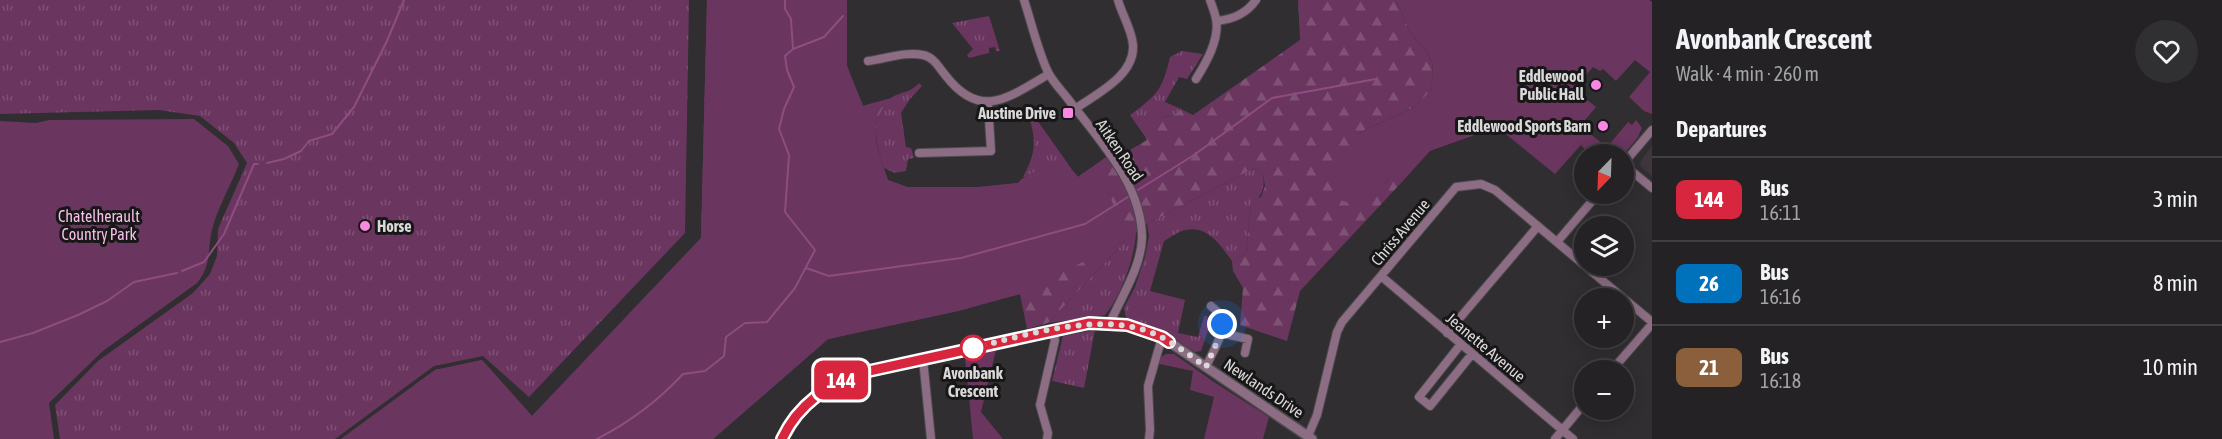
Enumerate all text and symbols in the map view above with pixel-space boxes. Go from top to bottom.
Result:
button: heart [2135,20,2198,83]
text: Avonbank Crescent [1676,23,1872,55]
text: Walk · 4 min · 260 m [1676,62,1819,85]
place label: Eddlewood Public Hall [1519,67,1585,103]
marker: Eddlewood Public Hall [1589,78,1603,92]
place label: Austine Drive [977,104,1056,122]
marker: Austine Drive [1061,106,1075,120]
street label: Aitken Road [1093,116,1147,184]
text: Departures [1676,116,1766,142]
place label: Eddlewood Sports Barn [1457,117,1591,135]
marker: Eddlewood Sports Barn [1596,119,1610,133]
north arrow [1574,144,1634,204]
map controls [1574,144,1634,420]
text: Bus [1760,175,1789,201]
text: 3 min [2153,186,2198,212]
text: 144 [1694,187,1724,211]
street label: Chriss Avenue [1367,195,1433,269]
text: 16:11 [1760,201,1801,224]
park label: Chatelherault Country Park [58,207,140,244]
button: layers [1574,216,1634,276]
place label: Horse [377,217,411,235]
marker: Horse [358,219,372,233]
text: Bus [1760,259,1789,285]
text: 8 min [2153,270,2198,296]
text: 26 [1699,271,1719,295]
text: 16:16 [1760,285,1801,308]
button: + [1574,288,1634,348]
your location [1207,309,1237,339]
street label: Jeanette Avenue [1443,309,1529,385]
marker: Avonbank Crescent [960,335,986,361]
text: Bus [1760,343,1789,369]
text: 10 min [2143,354,2198,380]
street label: Newlands Drive [1221,355,1307,421]
text: 21 [1699,355,1719,379]
line badge: 144 [806,360,876,400]
button: − [1574,360,1634,420]
place label: Avonbank Crescent [942,364,1004,400]
text: 144 [826,368,856,392]
text: 16:18 [1760,369,1801,392]

